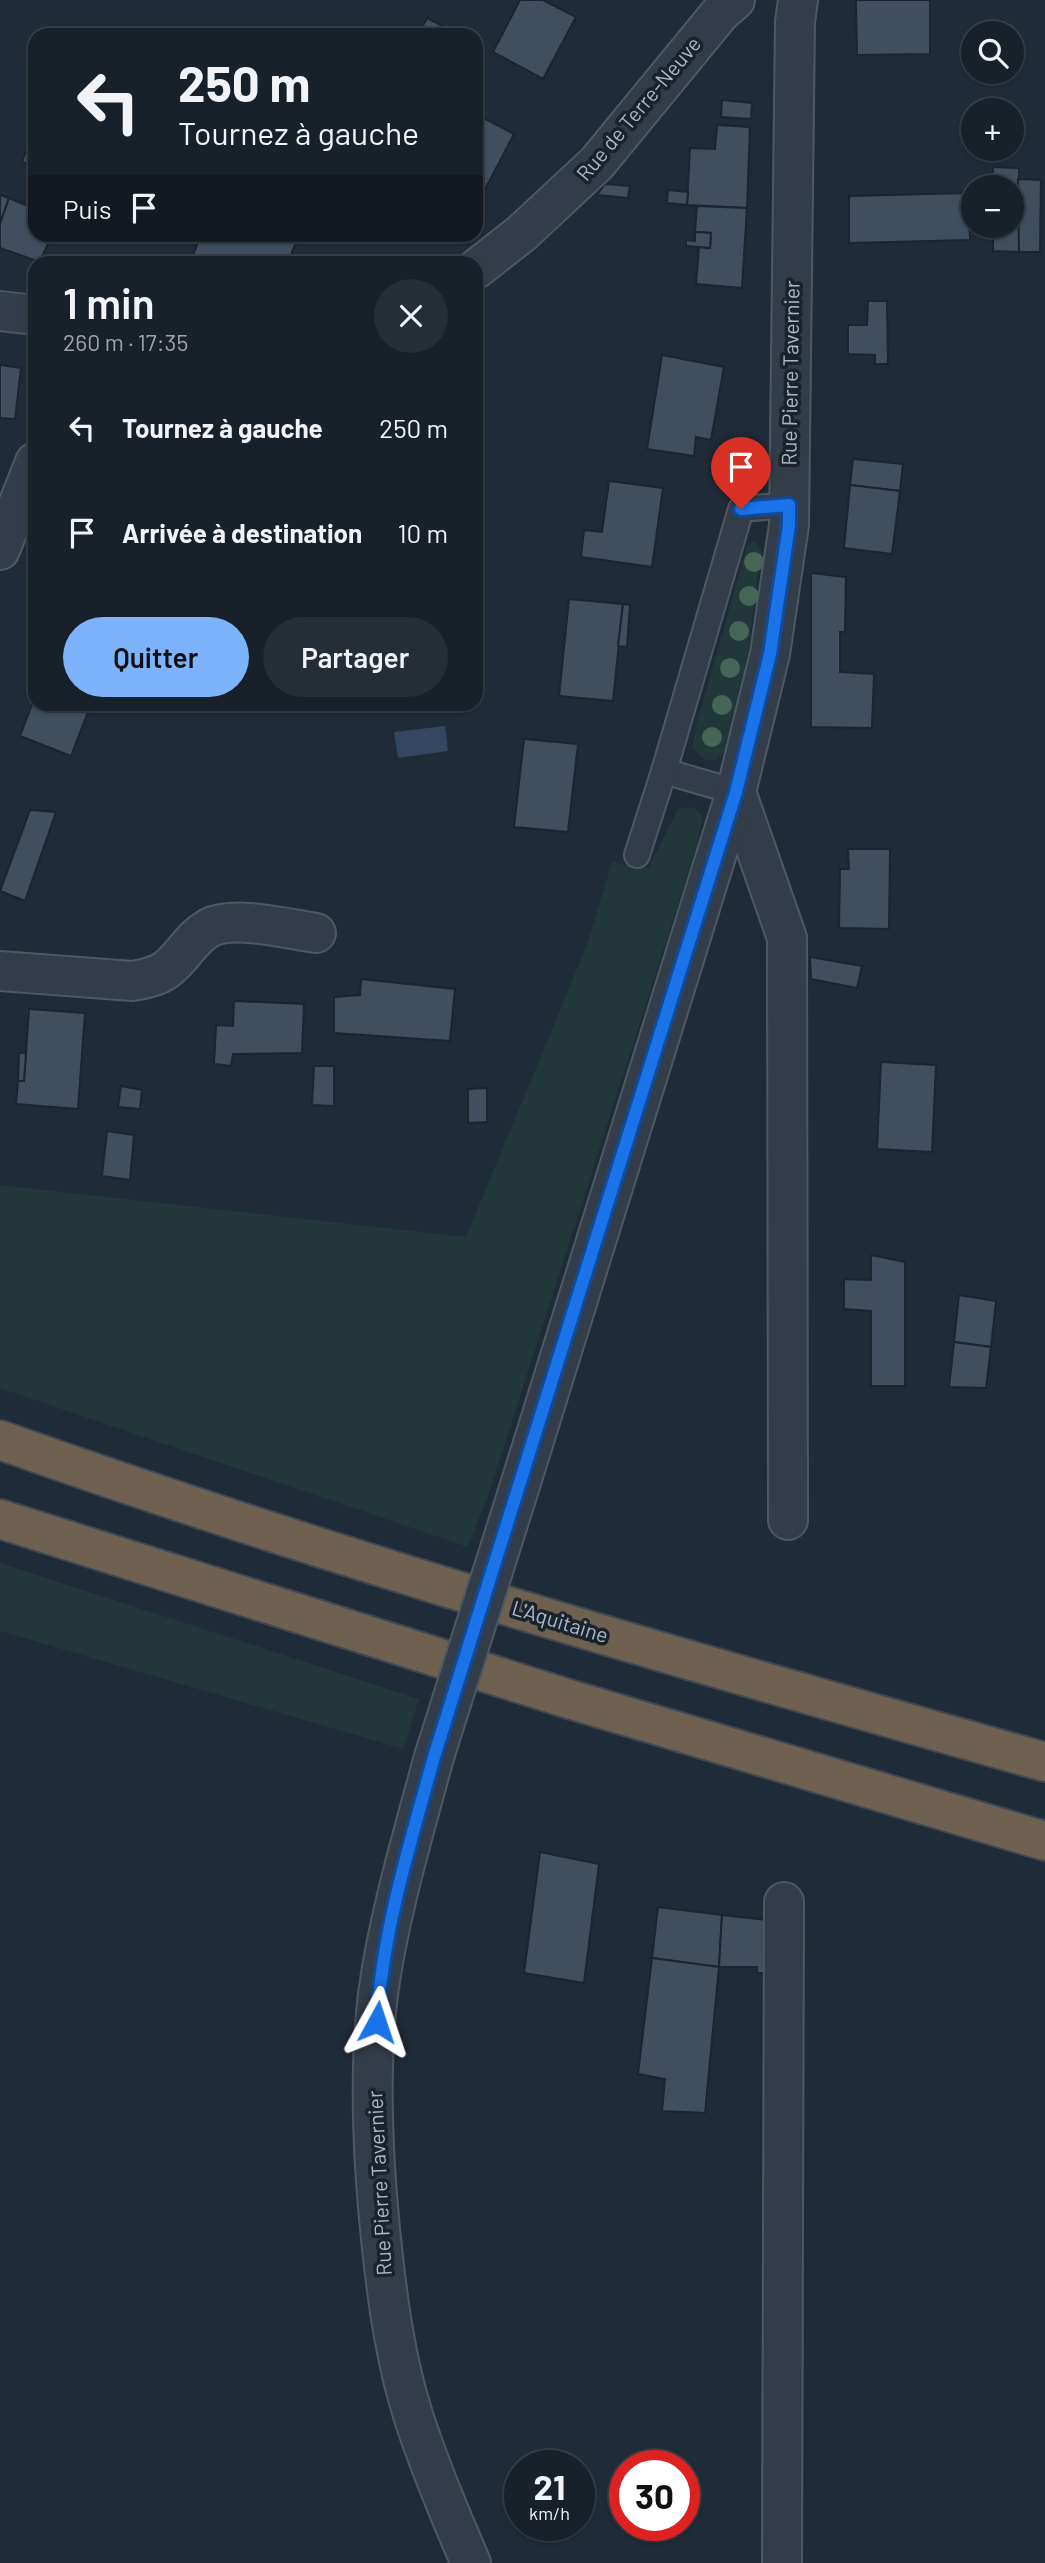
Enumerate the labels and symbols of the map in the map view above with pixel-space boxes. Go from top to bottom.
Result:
street label: Rue de Terre-Neuve [570,31,705,185]
street label: Rue Pierre Tavernier [775,280,804,466]
pin [711,437,771,509]
street label: L'Aquitaine [509,1594,612,1647]
position arrow [340,1985,414,2059]
street label: Rue Pierre Tavernier [361,2090,396,2276]
speed limit sign: 30 [609,2450,700,2541]

